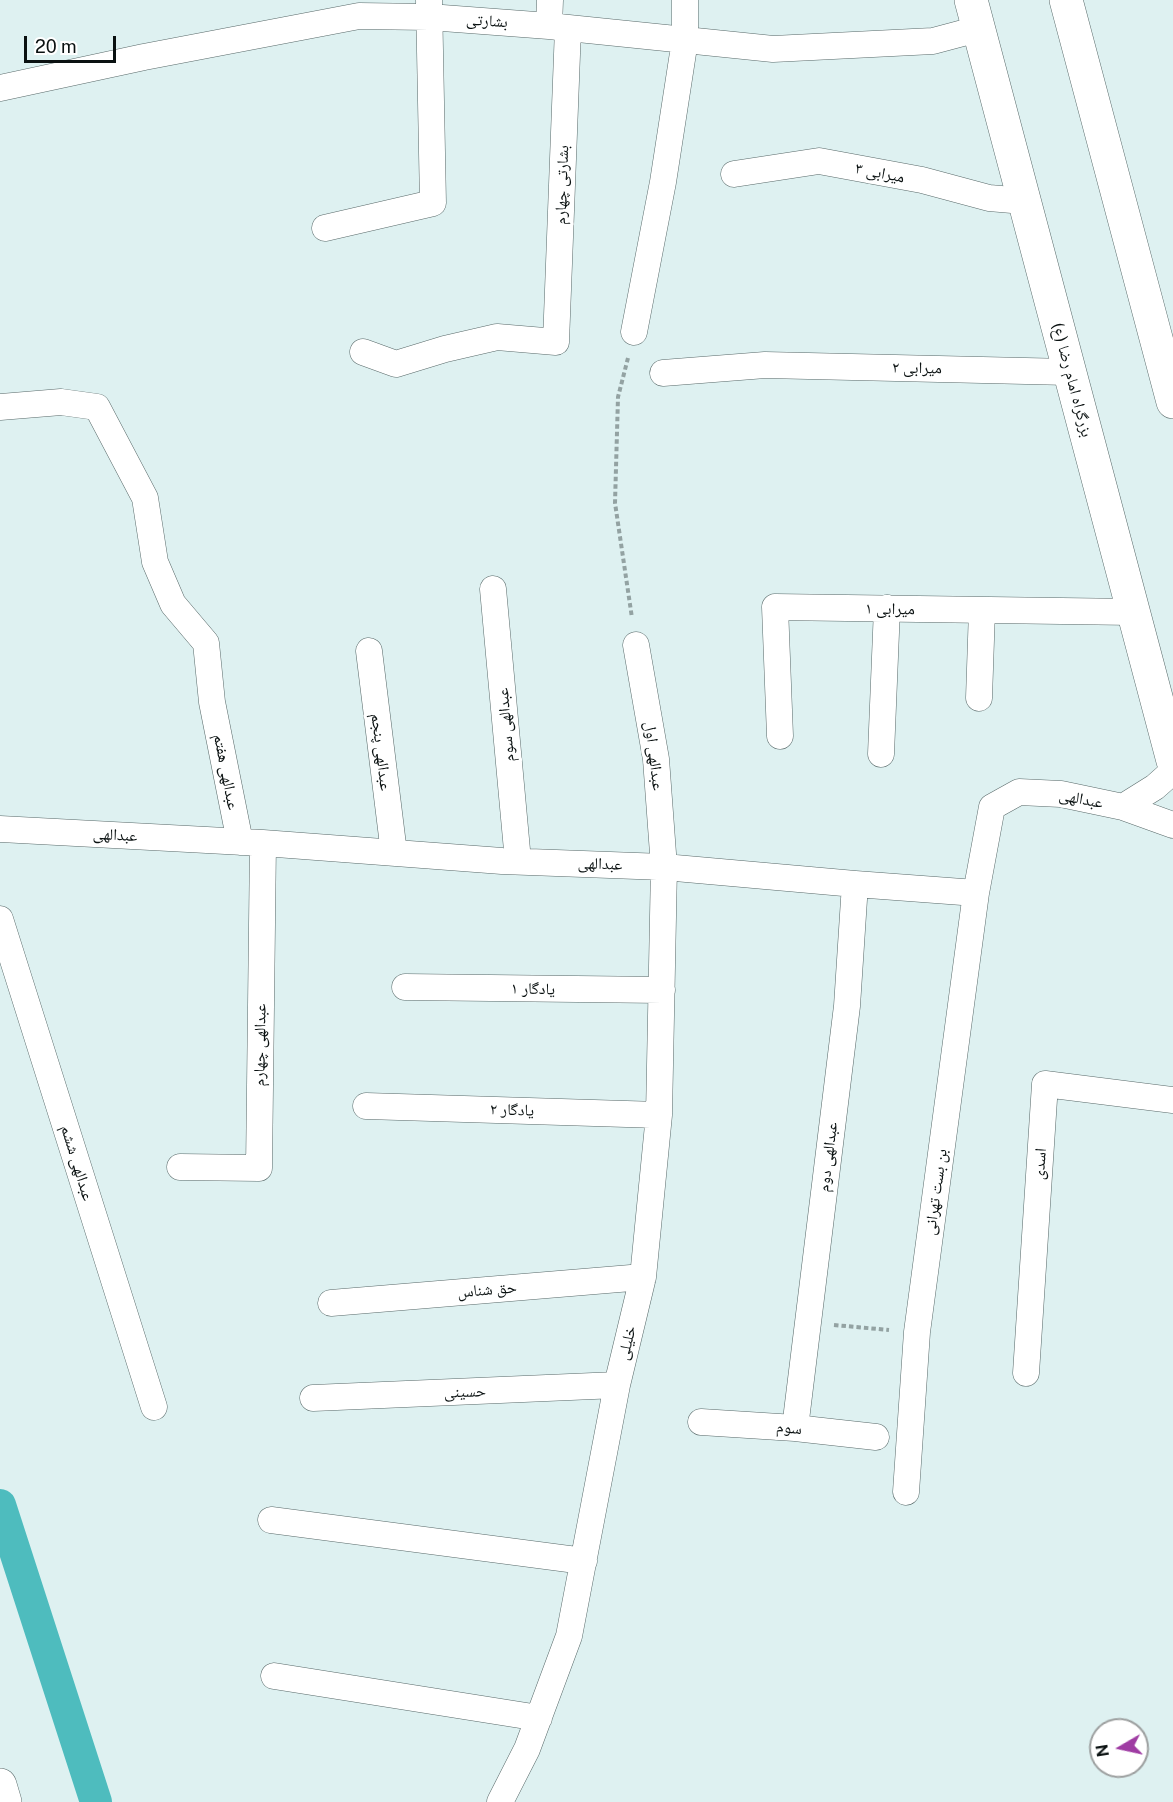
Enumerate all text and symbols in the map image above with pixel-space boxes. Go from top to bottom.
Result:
street label: بشارتی [466,10,508,32]
scale bar [27,24,118,62]
text: 20 m [35,36,77,57]
street label: بشارتی چهارم [551,145,573,225]
street label: میرابی ۳ [854,159,906,187]
street label: بزرگراه امام رضا (ع) [1048,321,1096,439]
street label: میرابی ۲ [892,358,942,378]
street label: میرابی ۱ [865,599,915,619]
street label: عبدالهی سوم [493,687,519,763]
street label: عبدالهی پنجم [367,712,395,792]
street label: عبدالهی اول [640,720,668,792]
street label: عبدالهی هفتم [209,732,243,812]
street label: عبدالهی [1057,785,1105,813]
street label: عبدالهی [92,824,138,846]
street label: عبدالهی [577,854,623,874]
street label: یادگار ۱ [511,979,555,999]
street label: عبدالهی چهارم [250,1003,270,1087]
street label: یادگار ۲ [490,1100,534,1120]
street label: عبدالهی دوم [814,1121,842,1193]
street label: عبدالهی ششم [56,1123,98,1203]
street label: اسدی [1029,1147,1051,1181]
street label: بن بست تهرانی [920,1148,952,1236]
street label: حق شناس [456,1278,518,1302]
street label: خلیلی [613,1324,641,1362]
street label: حسینی [444,1382,486,1402]
street label: سوم [775,1417,803,1439]
north arrow [1089,1718,1149,1778]
text: N [1092,1743,1113,1758]

